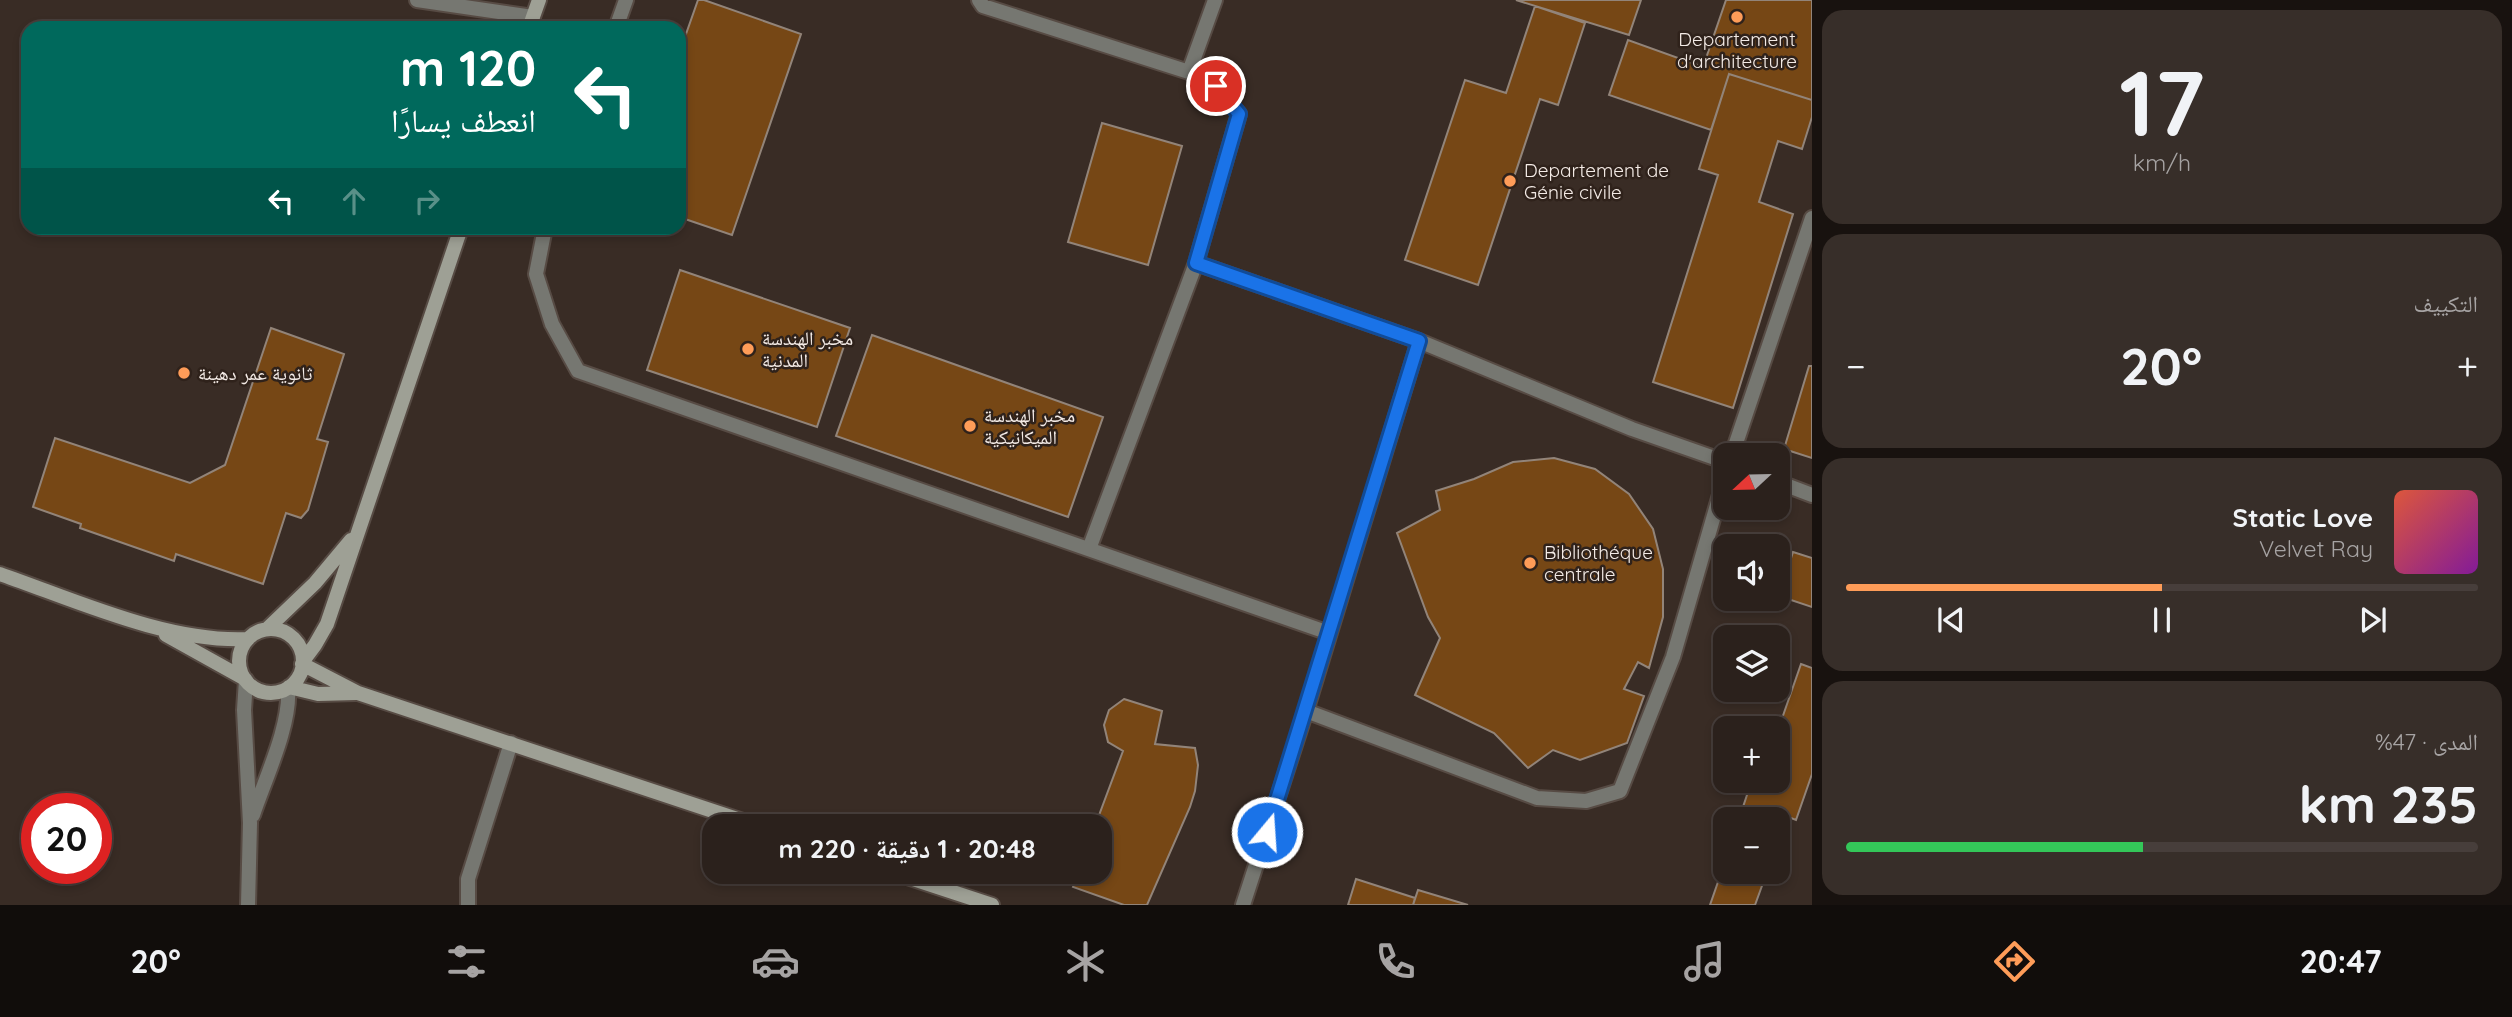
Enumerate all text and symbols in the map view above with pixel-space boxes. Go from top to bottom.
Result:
marker: Departement d'architecture [1729,9,1745,25]
place label: Departement d'architecture [1677,27,1797,73]
text: 120 m [400,37,536,98]
text: 17 [2119,45,2205,159]
icon: left [560,49,651,140]
pin [1186,56,1246,116]
icon: arrive [1197,67,1235,105]
text: انعطف يسارًا [391,100,536,140]
text: km/h [2133,148,2191,177]
place label: Departement de Génie civile [1524,158,1669,204]
marker: Departement de Génie civile [1502,173,1518,189]
icon: left [262,182,300,220]
icon: ahead [335,182,373,220]
icon: right [408,182,446,220]
text: التكييف [2413,289,2478,318]
place label: مخبر الهندسة المدنية [762,326,853,372]
text: 20° [2120,333,2202,398]
marker: مخبر الهندسة المدنية [740,341,756,357]
text: − [1846,342,1866,390]
text: + [2457,342,2478,390]
place label: ثانوية عمر دهينة [198,361,313,385]
marker: ثانوية عمر دهينة [176,365,192,381]
place label: مخبر الهندسة الميكانيكية [984,403,1075,449]
marker: مخبر الهندسة الميكانيكية [962,418,978,434]
north arrow [1713,443,1790,520]
map controls [1713,443,1790,884]
text: Static Love [2232,501,2373,534]
button: sound [1713,534,1790,611]
text: Velvet Ray [2259,534,2373,563]
place label: Bibliothéque centrale [1544,540,1653,586]
marker: Bibliothéque centrale [1522,555,1538,571]
icon: previous [1932,601,1970,639]
icon: pause [2143,601,2181,639]
icon: next [2354,601,2392,639]
button: layers [1713,625,1790,702]
button: + [1713,716,1790,793]
text: المدى · 47% [2375,727,2478,756]
text: 235 km [2298,771,2478,836]
speed limit sign: 20 [21,793,112,884]
position arrow [1230,795,1304,869]
button: − [1713,807,1790,884]
text: 20:48 · 1 دقيقة · 220 m [779,832,1035,865]
icon: filters [442,937,491,986]
icon: car [751,937,800,986]
icon: climate [1061,937,1110,986]
icon: phone [1371,937,1420,986]
icon: music [1680,937,1729,986]
icon: directions [1990,937,2039,986]
text: 20° [130,941,181,981]
text: 20:47 [2300,941,2382,981]

